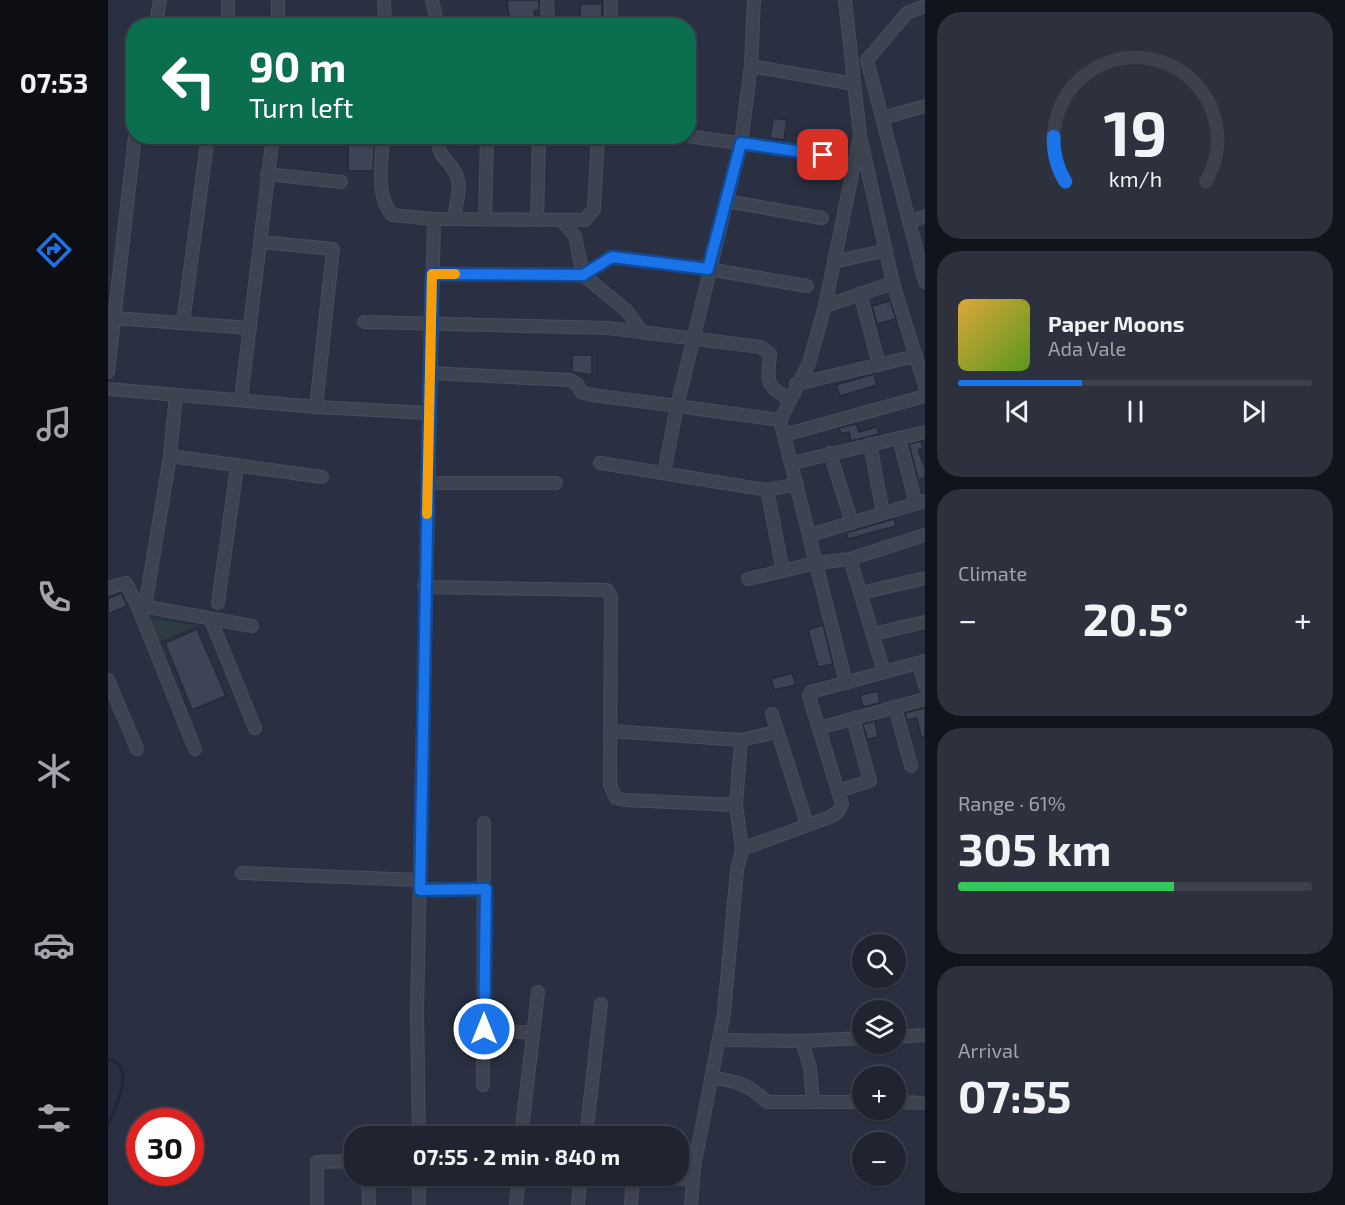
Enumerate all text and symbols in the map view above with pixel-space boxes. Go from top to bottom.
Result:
text: 90 m [249,40,346,90]
icon: left [150,42,228,120]
text: 07:53 [20,66,88,98]
text: Turn left [249,91,353,123]
text: 19 [1103,94,1167,169]
pin [797,129,848,180]
icon: arrive [806,138,839,171]
text: km/h [1108,167,1162,192]
icon: directions [33,229,75,271]
text: Paper Moons [1048,310,1184,336]
text: Ada Vale [1048,336,1126,360]
icon: previous [1001,395,1034,428]
icon: pause [1119,395,1152,428]
icon: next [1237,395,1270,428]
icon: music [33,403,75,445]
text: Climate [958,561,1027,585]
icon: phone [33,576,75,618]
text: 20.5° [1083,591,1188,645]
text: − [958,599,977,639]
text: + [1294,599,1312,639]
icon: climate [33,750,75,792]
text: Range · 61% [958,791,1066,815]
text: 305 km [958,821,1111,875]
icon: car [33,924,75,966]
map controls [852,934,906,1186]
button: search [852,934,906,988]
position arrow [452,997,516,1061]
button: layers [852,1000,906,1054]
text: Arrival [958,1038,1019,1062]
button: + [852,1066,906,1120]
text: 07:55 [958,1068,1071,1122]
icon: filters [33,1097,75,1139]
speed limit sign: 30 [126,1108,204,1186]
button: − [852,1132,906,1186]
text: 07:55 · 2 min · 840 m [413,1143,620,1169]

